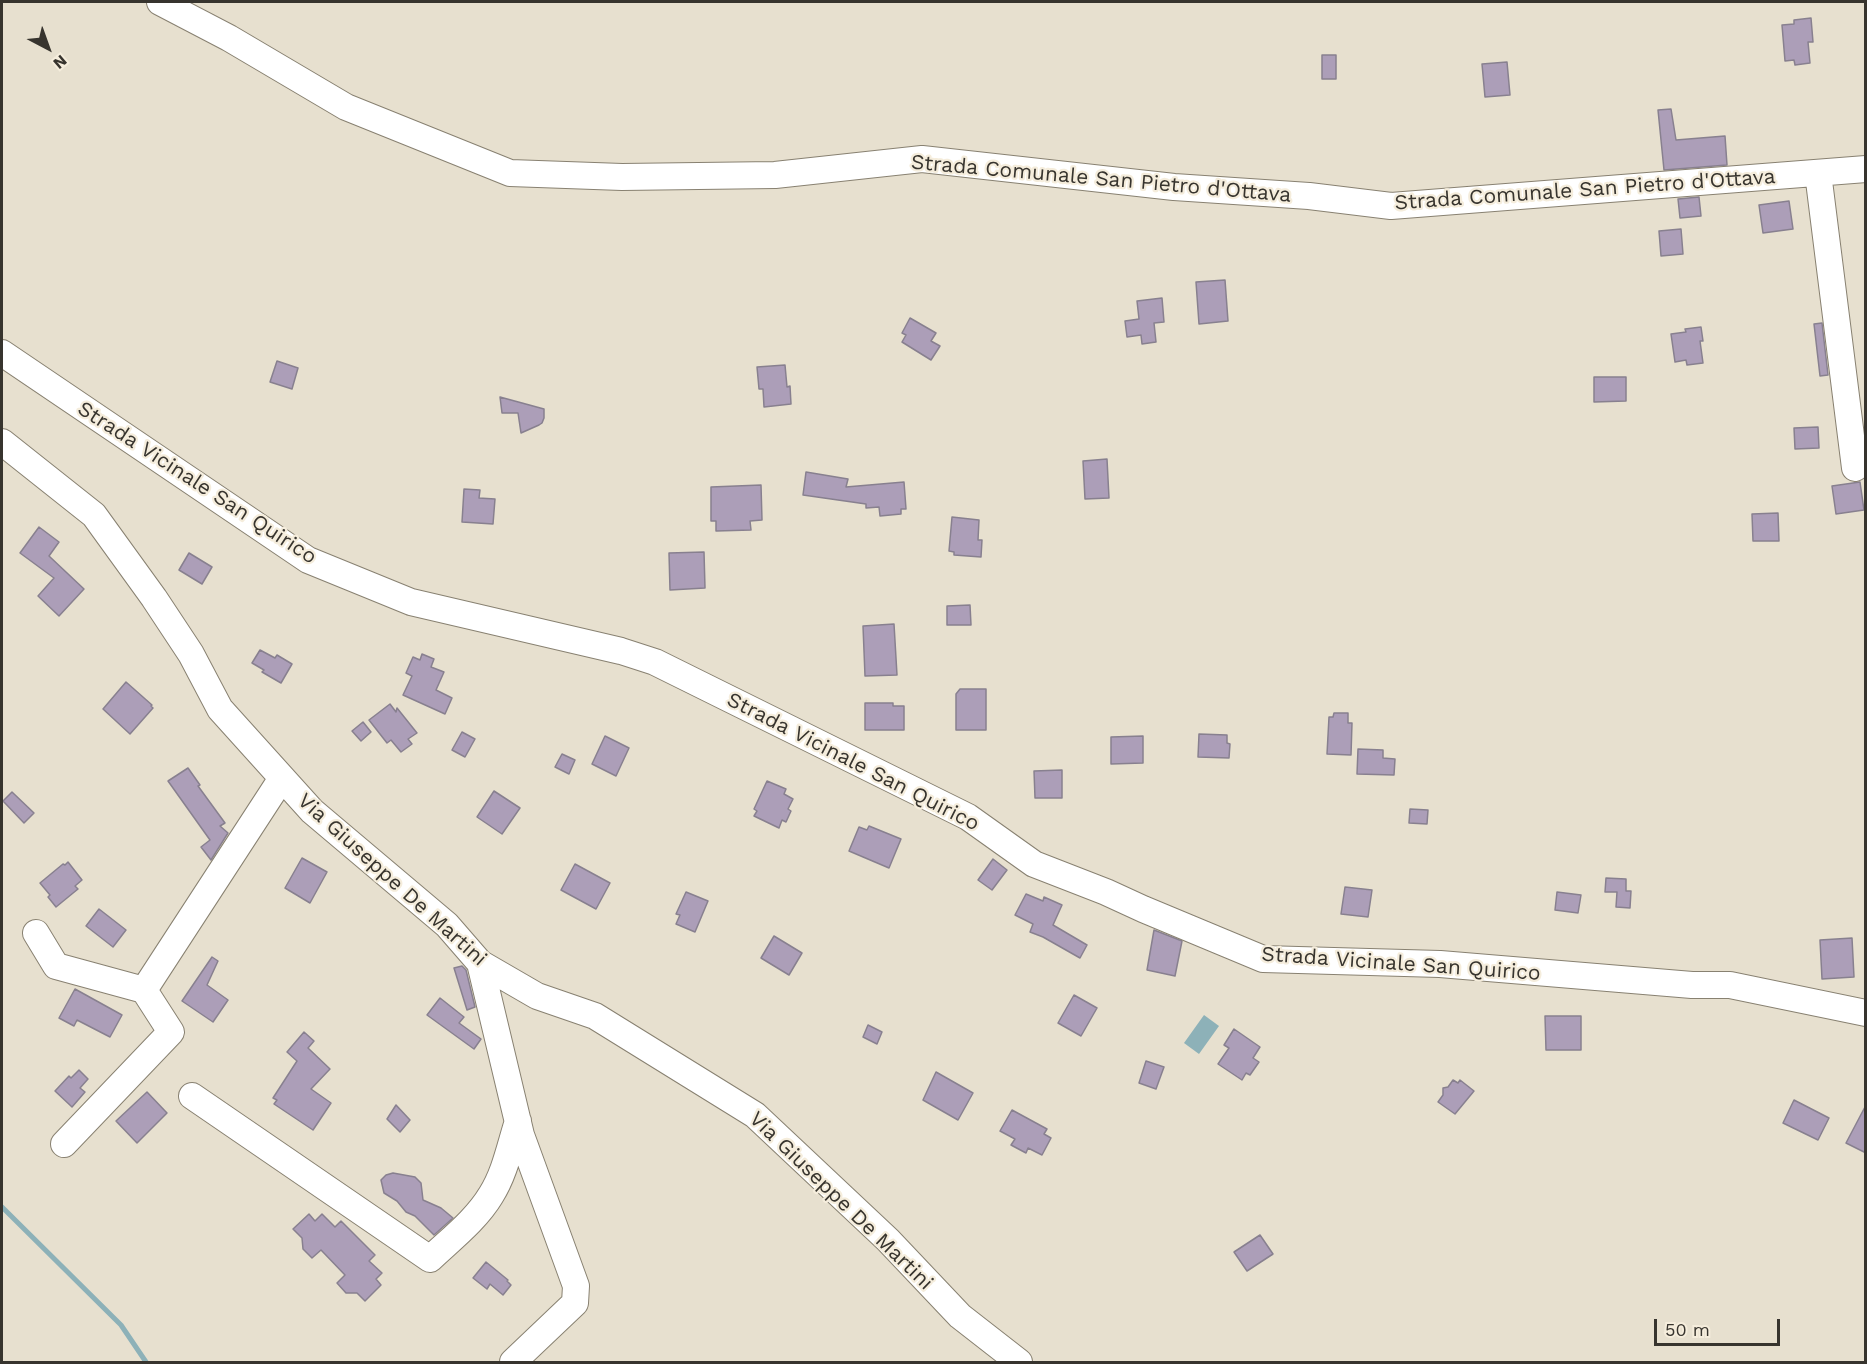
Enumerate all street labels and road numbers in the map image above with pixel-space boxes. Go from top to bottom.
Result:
street label: Strada Comunale San Pietro d'Ottava [910,150,1292,208]
street label: Strada Comunale San Pietro d'Ottava [1394,164,1776,216]
street label: Strada Vicinale San Quirico [73,396,321,570]
street label: Strada Vicinale San Quirico [723,687,983,837]
street label: Via Giuseppe De Martini [292,788,492,972]
street label: Strada Vicinale San Quirico [1261,942,1541,986]
street label: Via Giuseppe De Martini [744,1107,938,1295]

